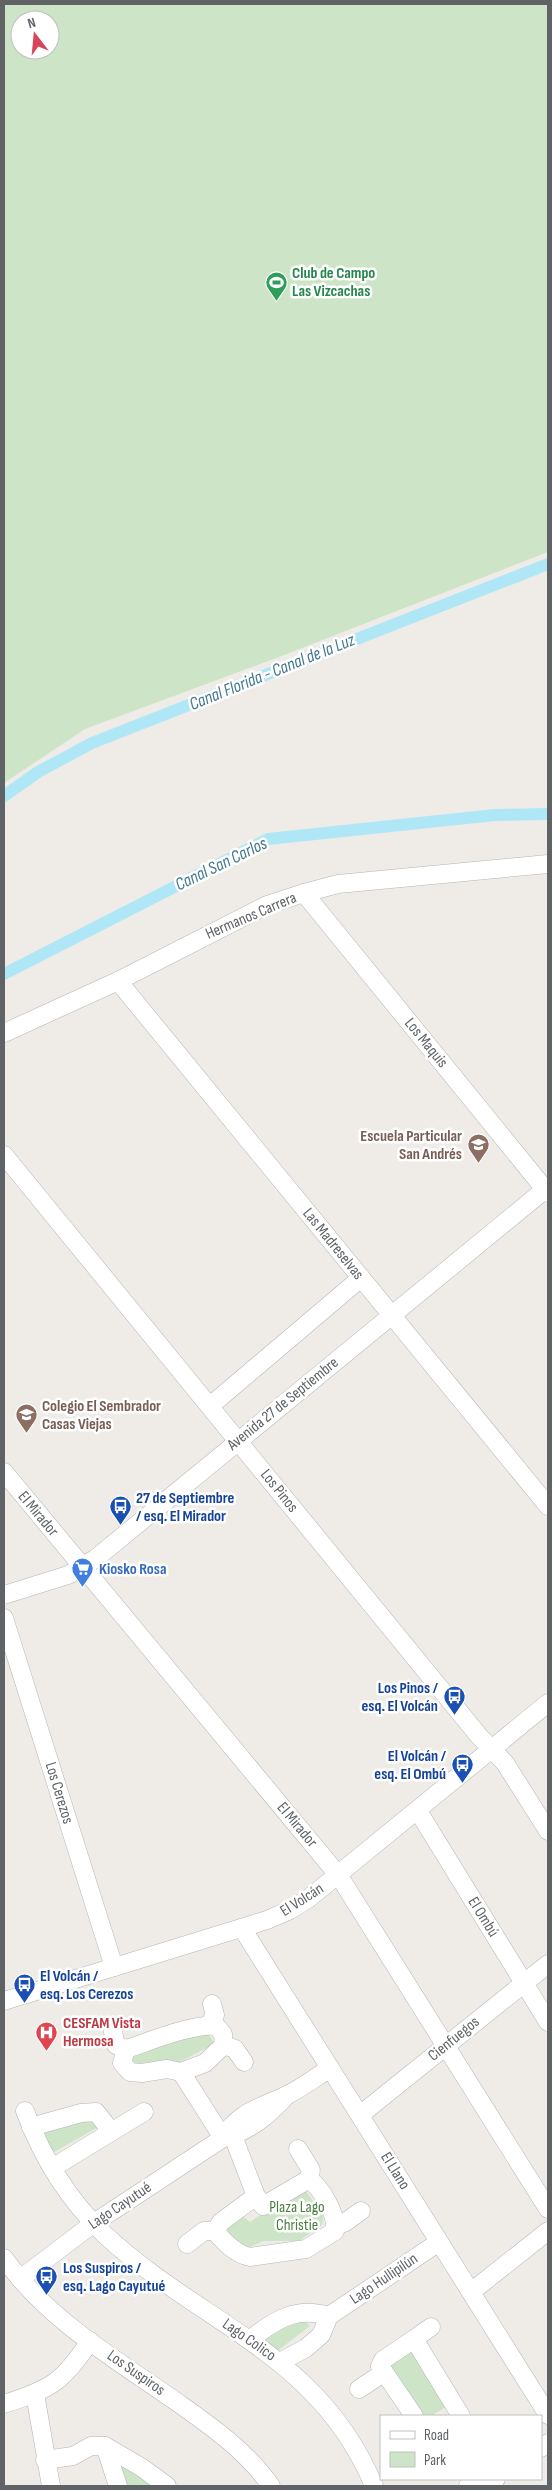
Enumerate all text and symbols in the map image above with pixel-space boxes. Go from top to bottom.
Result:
north arrow [10,10,60,60]
text: N [26,14,37,32]
place label: Club de Campo Las Vizcachas [292,264,375,301]
sports icon: Club de Campo Las Vizcachas [264,270,288,301]
water label: Canal Florida - Canal de la Luz [186,629,358,715]
water label: Canal San Carlos [172,832,271,895]
street label: Hermanos Carrera [203,888,299,944]
street label: Los Maquis [400,1014,452,1072]
place label: Escuela Particular San Andrés [360,1127,462,1164]
school or university icon: Escuela Particular San Andrés [466,1133,490,1164]
street label: Las Madreselvas [298,1204,368,1284]
street label: Avenida 27 de Septiembre [223,1353,342,1455]
place label: Colegio El Sembrador Casas Viejas [42,1397,161,1434]
school or university icon: Colegio El Sembrador Casas Viejas [14,1403,38,1434]
street label: Los Pinos [256,1466,302,1516]
street label: El Mirador [14,1488,63,1541]
place label: 27 de Septiembre / esq. El Mirador [136,1489,234,1526]
bus stop icon: 27 de Septiembre / esq. El Mirador [108,1495,132,1526]
supermarket icon: Kiosko Rosa [71,1557,95,1588]
place label: Kiosko Rosa [99,1560,167,1579]
place label: Los Pinos / esq. El Volcán [361,1679,439,1716]
bus stop icon: Los Pinos / esq. El Volcán [442,1685,466,1716]
place label: El Volcán / esq. El Ombú [374,1747,447,1784]
bus stop icon: El Volcán / esq. El Ombú [450,1753,474,1784]
street label: Los Cerezos [41,1760,77,1826]
street label: El Mirador [273,1799,322,1852]
street label: El Volcán [277,1879,327,1921]
street label: El Ombú [463,1893,503,1941]
place label: El Volcán / esq. Los Cerezos [40,1967,133,2004]
bus stop icon: El Volcán / esq. Los Cerezos [12,1973,36,2004]
street label: Cienfuegos [425,2012,484,2065]
place label: CESFAM Vista Hermosa [63,2014,141,2051]
hospital icon: CESFAM Vista Hermosa [35,2020,59,2051]
street label: El Llano [376,2149,414,2193]
street label: Lago Cayutué [85,2178,155,2234]
park label: Plaza Lago Christie [269,2198,325,2235]
street label: Lago Hullipilún [346,2249,422,2309]
place label: Los Suspiros / esq. Lago Cayutué [63,2259,166,2296]
bus stop icon: Los Suspiros / esq. Lago Cayutué [35,2265,59,2296]
street label: Lago Colico [219,2315,279,2365]
street label: Los Suspiros [103,2346,169,2400]
legend [380,2415,542,2480]
text: Road [424,2426,449,2445]
text: Park [424,2451,446,2470]

